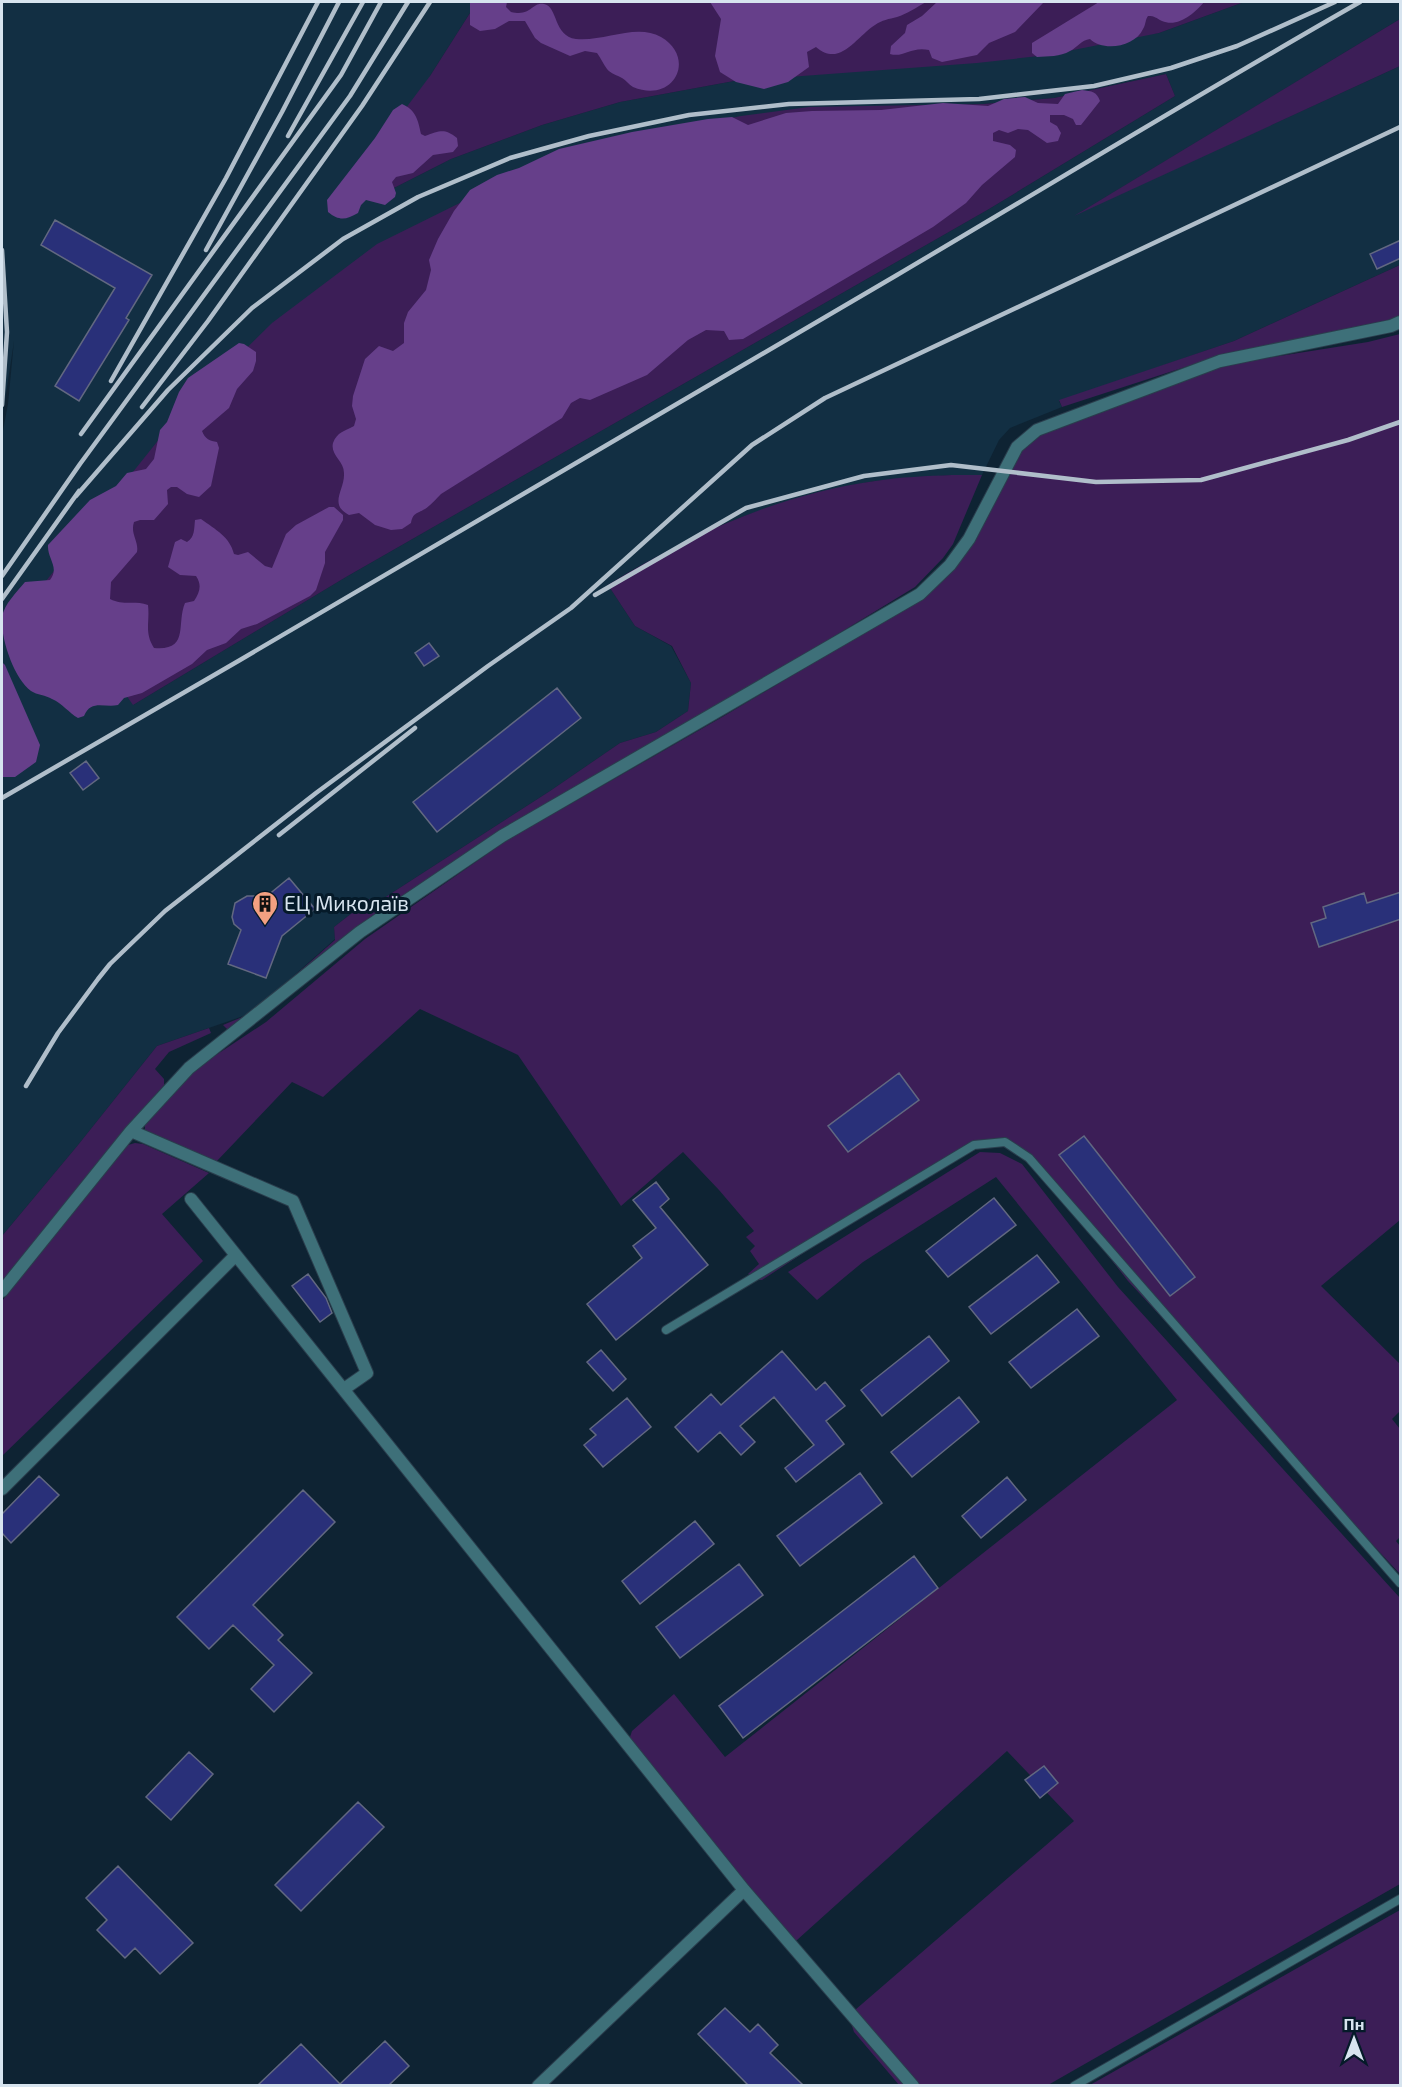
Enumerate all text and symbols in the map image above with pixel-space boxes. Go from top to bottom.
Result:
building icon: ЕЦ Миколаїв [250,889,280,927]
place label: ЕЦ Миколаїв [284,890,409,915]
north arrow [1324,2009,1384,2069]
text: Пн [1344,2014,1364,2033]

